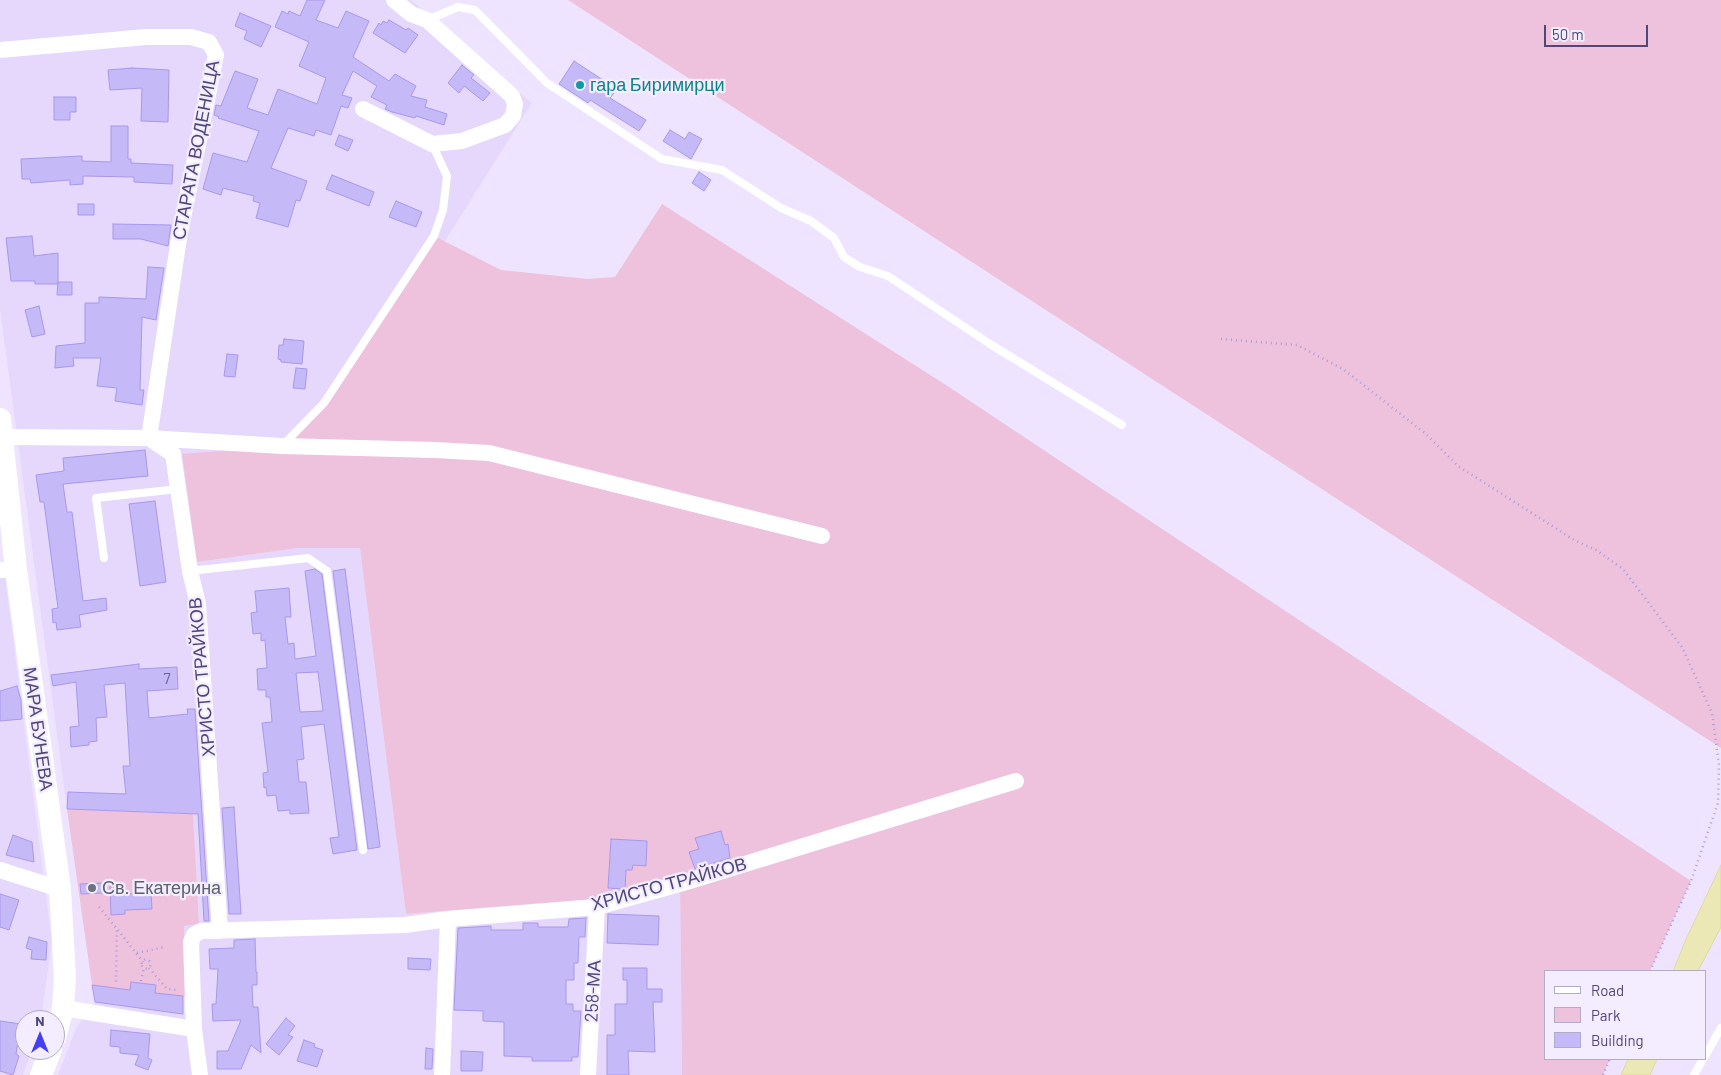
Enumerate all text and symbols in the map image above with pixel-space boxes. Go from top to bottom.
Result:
scale bar [1546,15,1650,47]
text: 50 m [1552,25,1584,43]
street label: СТАРАТА ВОДЕНИЦА [168,58,224,242]
place label: гара Биримирци [590,74,725,96]
marker: гара Биримирци [574,79,586,91]
street label: ХРИСТО ТРАЙКОВ [184,596,220,758]
street label: МАРА БУНЕВА [19,666,57,792]
house number: 7 [163,670,171,688]
street label: ХРИСТО ТРАЙКОВ [589,853,749,915]
place label: Св. Екатерина [102,877,221,899]
marker: Св. Екатерина [86,882,98,894]
street label: 258-МА [581,959,605,1023]
legend [1544,970,1706,1060]
text: Road [1591,981,1624,999]
text: Park [1591,1006,1620,1024]
north arrow [15,1010,65,1060]
text: N [35,1012,45,1029]
text: Building [1591,1031,1644,1049]

